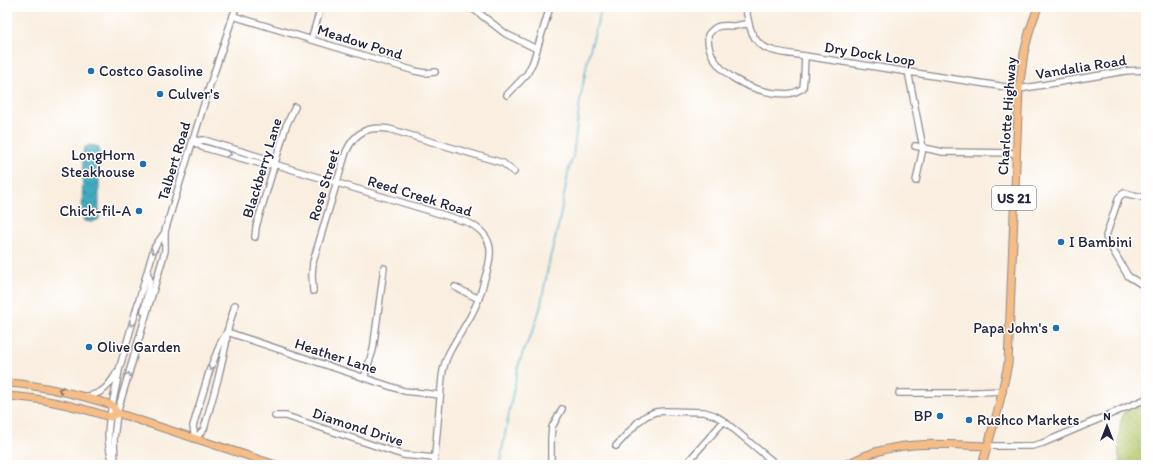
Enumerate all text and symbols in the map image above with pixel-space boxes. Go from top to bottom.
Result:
street label: Meadow Pond [315,20,406,64]
street label: Dry Dock Loop [823,38,917,70]
street label: Vandalia Road [1034,51,1129,83]
street label: Charlotte Highway [994,56,1020,176]
place label: Costco Gasoline [99,62,203,80]
marker: Costco Gasoline [86,66,96,76]
place label: Culver's [168,85,220,103]
marker: Culver's [155,89,165,99]
street label: Blackberry Lane [238,116,286,220]
street label: Talbert Road [153,119,195,203]
place label: LongHorn Steakhouse [61,146,136,181]
street label: Rose Street [305,147,344,223]
one-way arrow [225,149,232,158]
marker: LongHorn Steakhouse [138,159,148,169]
street label: Reed Creek Road [365,172,475,221]
road number: US 21 [992,186,1036,210]
place label: Chick-fil-A [59,202,131,220]
marker: Chick-fil-A [134,206,144,216]
place label: I Bambini [1069,233,1132,251]
marker: I Bambini [1056,237,1066,247]
one-way arrow [151,248,159,255]
place label: Papa John's [973,319,1048,337]
one-way arrow [128,321,137,328]
marker: Papa John's [1051,323,1061,333]
street label: Heather Lane [292,334,380,378]
place label: Olive Garden [97,338,181,356]
marker: Olive Garden [84,342,94,352]
one-way arrow [207,364,216,371]
one-way arrow [123,372,132,379]
one-way arrow [58,387,64,395]
street label: Diamond Drive [310,404,406,450]
north arrow [1087,406,1127,446]
place label: BP [914,407,932,425]
text: N [1103,410,1111,423]
marker: BP [935,411,945,421]
place label: Rushco Markets [977,411,1080,429]
marker: Rushco Markets [964,415,974,425]

